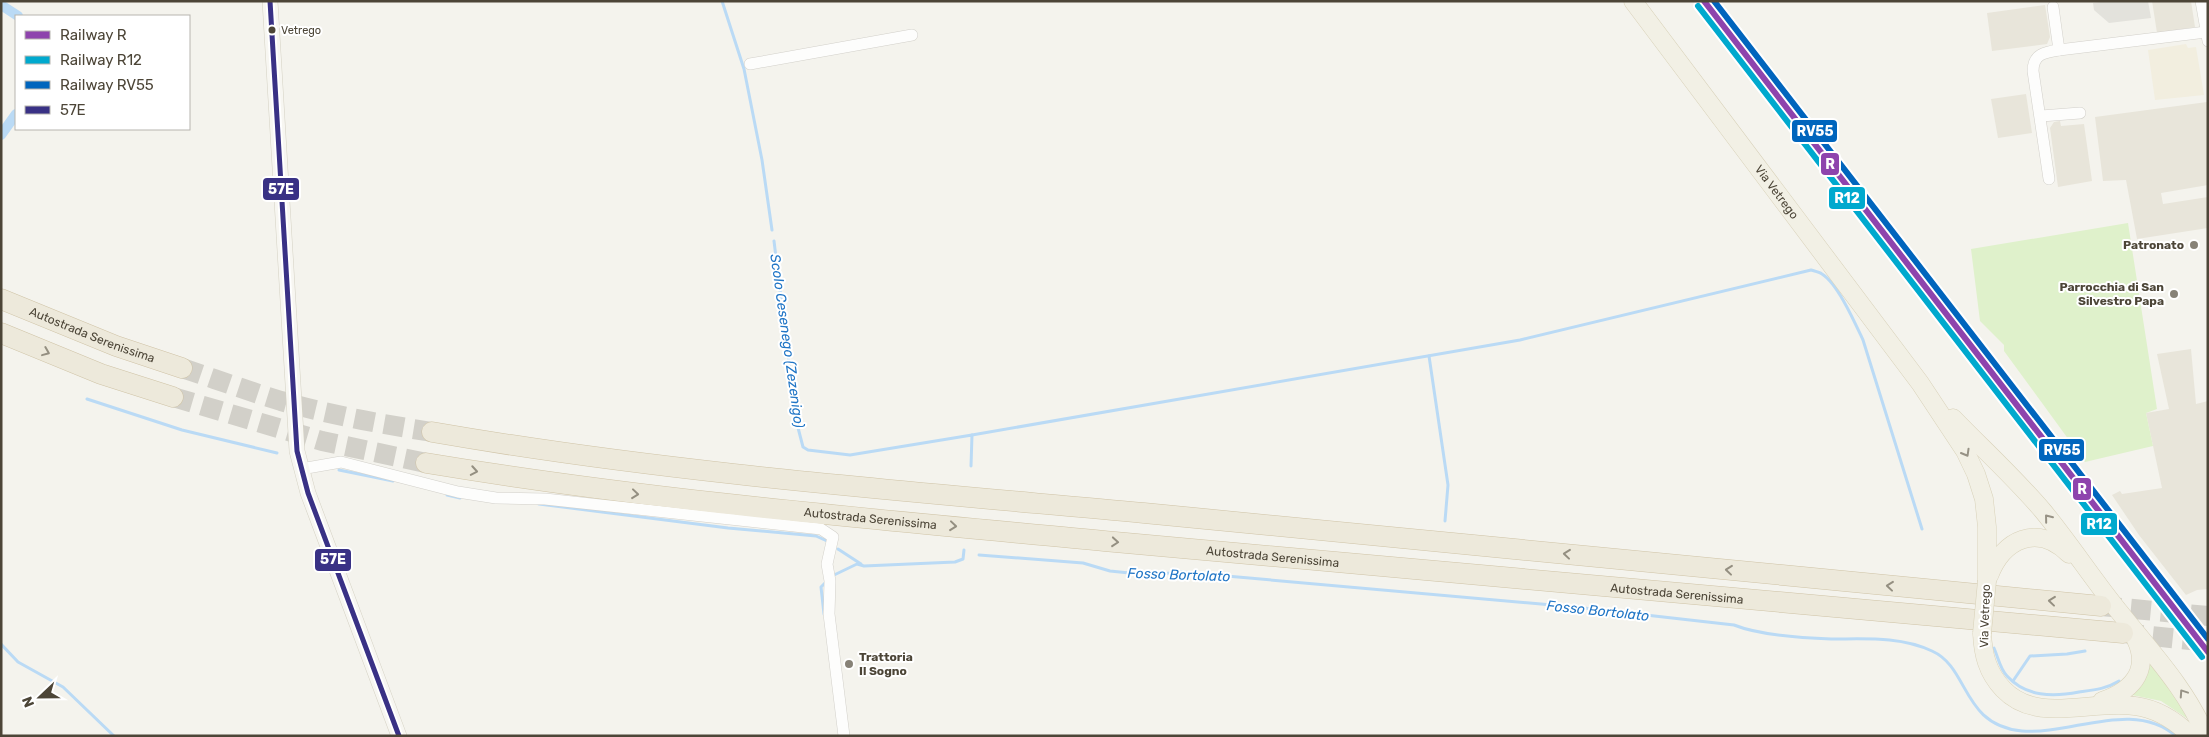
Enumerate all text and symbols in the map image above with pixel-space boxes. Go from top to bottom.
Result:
legend [15,15,190,130]
place label: Vetrego [281,24,321,37]
marker: Vetrego [267,25,277,35]
text: Railway R [60,26,127,44]
text: Railway R12 [60,51,142,69]
text: Railway RV55 [60,76,154,94]
text: 57E [60,101,86,119]
line badge: RV55 [1791,119,1838,143]
text: RV55 [1797,123,1833,140]
line badge: R [1820,152,1840,176]
text: R [1825,156,1835,173]
street label: Via Vetrego [1752,162,1801,222]
line badge: 57E [262,177,300,201]
text: 57E [268,181,294,198]
line badge: R12 [1828,186,1866,210]
text: R12 [1834,190,1860,207]
place label: Patronato [2123,238,2184,252]
marker: Patronato [2188,239,2200,251]
water label: Scolo Cesenego (Zezenigo) [766,253,808,429]
place label: Parrocchia di San Silvestro Papa [2059,280,2164,308]
marker: Parrocchia di San Silvestro Papa [2168,288,2180,300]
street label: Autostrada Serenissima [27,304,157,365]
one-way arrow [41,345,50,356]
line badge: RV55 [2038,438,2085,462]
text: RV55 [2044,442,2080,459]
one-way arrow [1959,448,1969,457]
one-way arrow [469,465,478,475]
line badge: R [2072,477,2092,501]
text: R [2077,481,2087,498]
one-way arrow [631,488,639,499]
street label: Autostrada Serenissima [803,505,938,532]
line badge: R12 [2080,512,2118,536]
one-way arrow [2046,515,2054,524]
text: R12 [2086,516,2112,533]
one-way arrow [949,520,957,531]
one-way arrow [1111,536,1119,547]
street label: Autostrada Serenissima [1206,544,1340,570]
line badge: 57E [314,548,352,572]
one-way arrow [1563,549,1571,560]
text: 57E [320,551,346,568]
water label: Fosso Bortolato [1127,565,1231,585]
one-way arrow [1724,565,1732,576]
one-way arrow [1886,580,1894,591]
street label: Autostrada Serenissima [1610,581,1744,607]
street label: Via Vetrego [1977,584,1993,648]
one-way arrow [2048,596,2056,607]
water label: Fosso Bortolato [1546,597,1650,625]
place label: Trattoria Il Sogno [859,650,913,678]
marker: Trattoria Il Sogno [843,658,855,670]
north arrow [15,672,65,722]
one-way arrow [2179,690,2189,699]
text: N [19,694,38,710]

